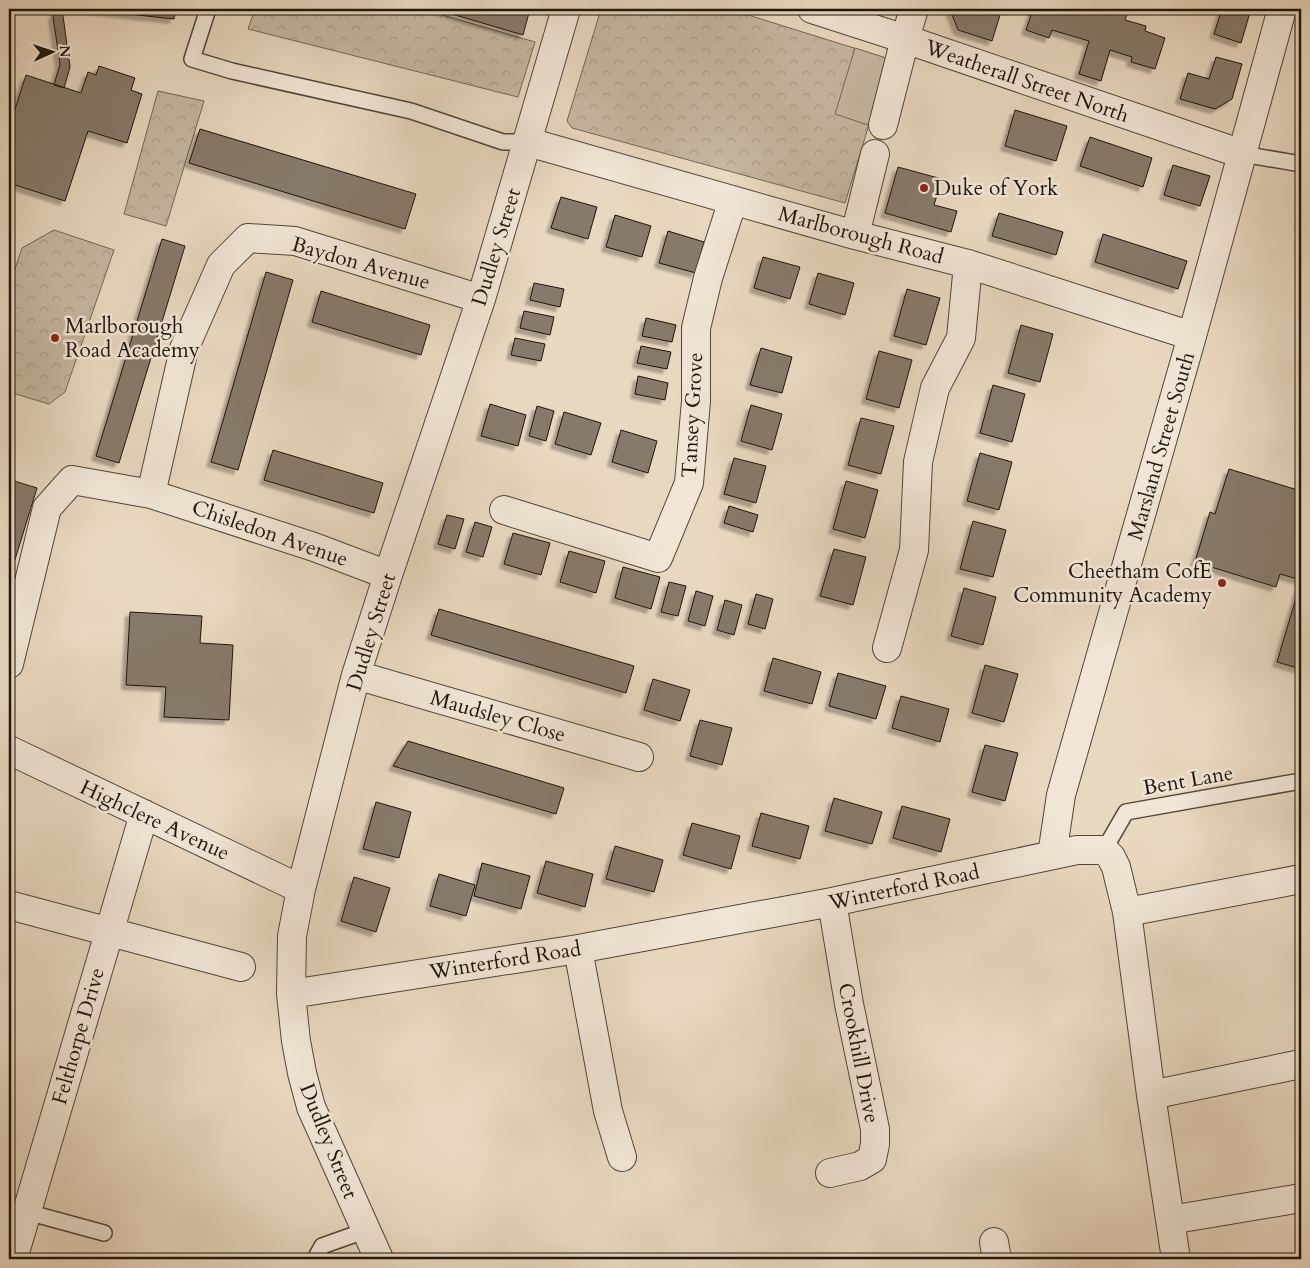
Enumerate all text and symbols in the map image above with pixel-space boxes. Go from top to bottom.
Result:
north arrow [28,28,78,78]
street label: Weatherall Street North [920,33,1133,130]
text: N [55,45,74,58]
place label: Duke of York [934,174,1059,203]
marker: Duke of York [918,182,930,194]
street label: Dudley Street [465,184,528,310]
street label: Marlborough Road [775,199,947,272]
street label: Baydon Avenue [288,230,433,297]
place label: Marlborough Road Academy [65,312,200,365]
marker: Marlborough Road Academy [49,332,61,344]
street label: Marsland Street South [1121,348,1202,544]
street label: Tansey Grove [675,352,710,478]
street label: Chisledon Avenue [188,493,352,574]
place label: Cheetham CofE Community Academy [1013,557,1212,610]
street label: Dudley Street [340,569,403,695]
marker: Cheetham CofE Community Academy [1216,577,1228,589]
street label: Maudsley Close [427,683,569,750]
street label: Bent Lane [1141,758,1236,803]
street label: Highclere Avenue [75,773,234,868]
street label: Winterford Road [825,857,982,918]
street label: Winterford Road [426,934,583,987]
street label: Felthorpe Drive [45,964,112,1108]
street label: Crookhill Drive [831,981,886,1126]
street label: Dudley Street [292,1079,365,1203]

